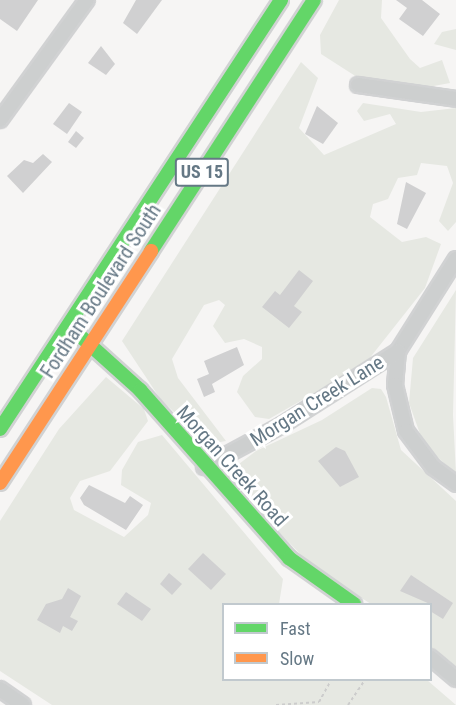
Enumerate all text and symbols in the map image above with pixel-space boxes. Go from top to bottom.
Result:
road number: US 15 [174,157,230,187]
street label: Fordham Boulevard South [36,199,166,383]
street label: Morgan Creek Lane [246,350,388,452]
street label: Morgan Creek Road [171,401,293,531]
legend [222,603,432,681]
text: Fast [280,618,311,639]
text: Slow [280,648,314,669]

